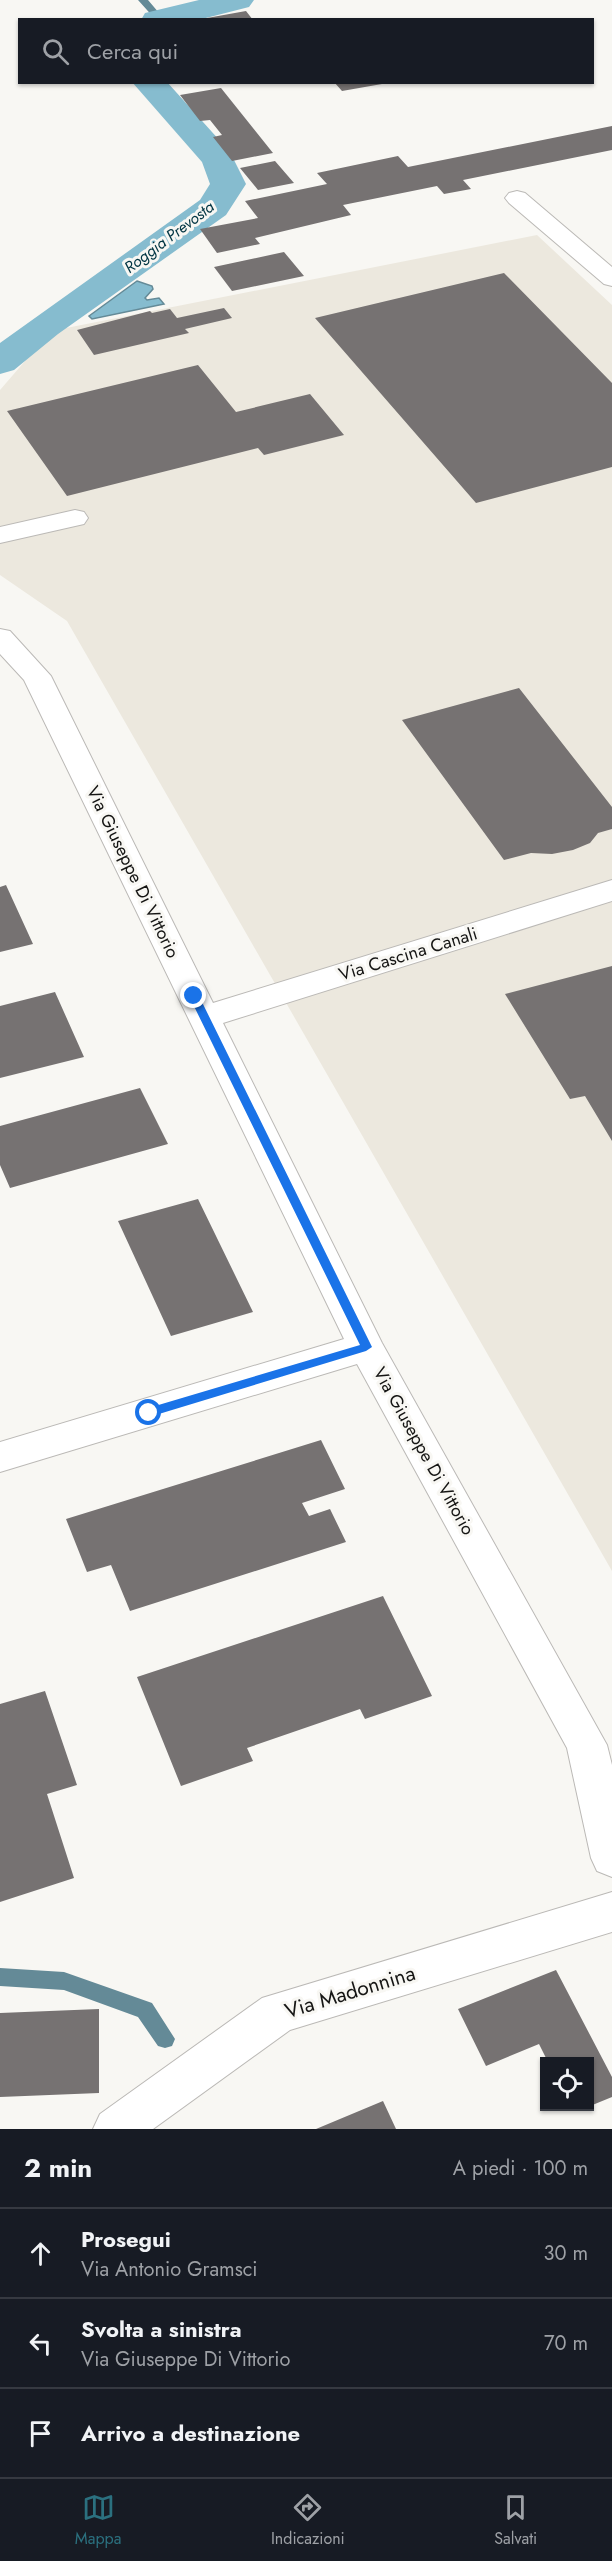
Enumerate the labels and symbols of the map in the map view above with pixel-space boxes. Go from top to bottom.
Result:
water label: Roggia Prevosta [119,195,219,279]
street label: Via Giuseppe Di Vittorio [80,782,186,963]
street label: Via Cascina Canali [336,921,480,987]
route end [180,982,206,1008]
street label: Via Giuseppe Di Vittorio [367,1362,481,1540]
route start [135,1399,161,1425]
street label: Via Madonnina [281,1958,419,2026]

